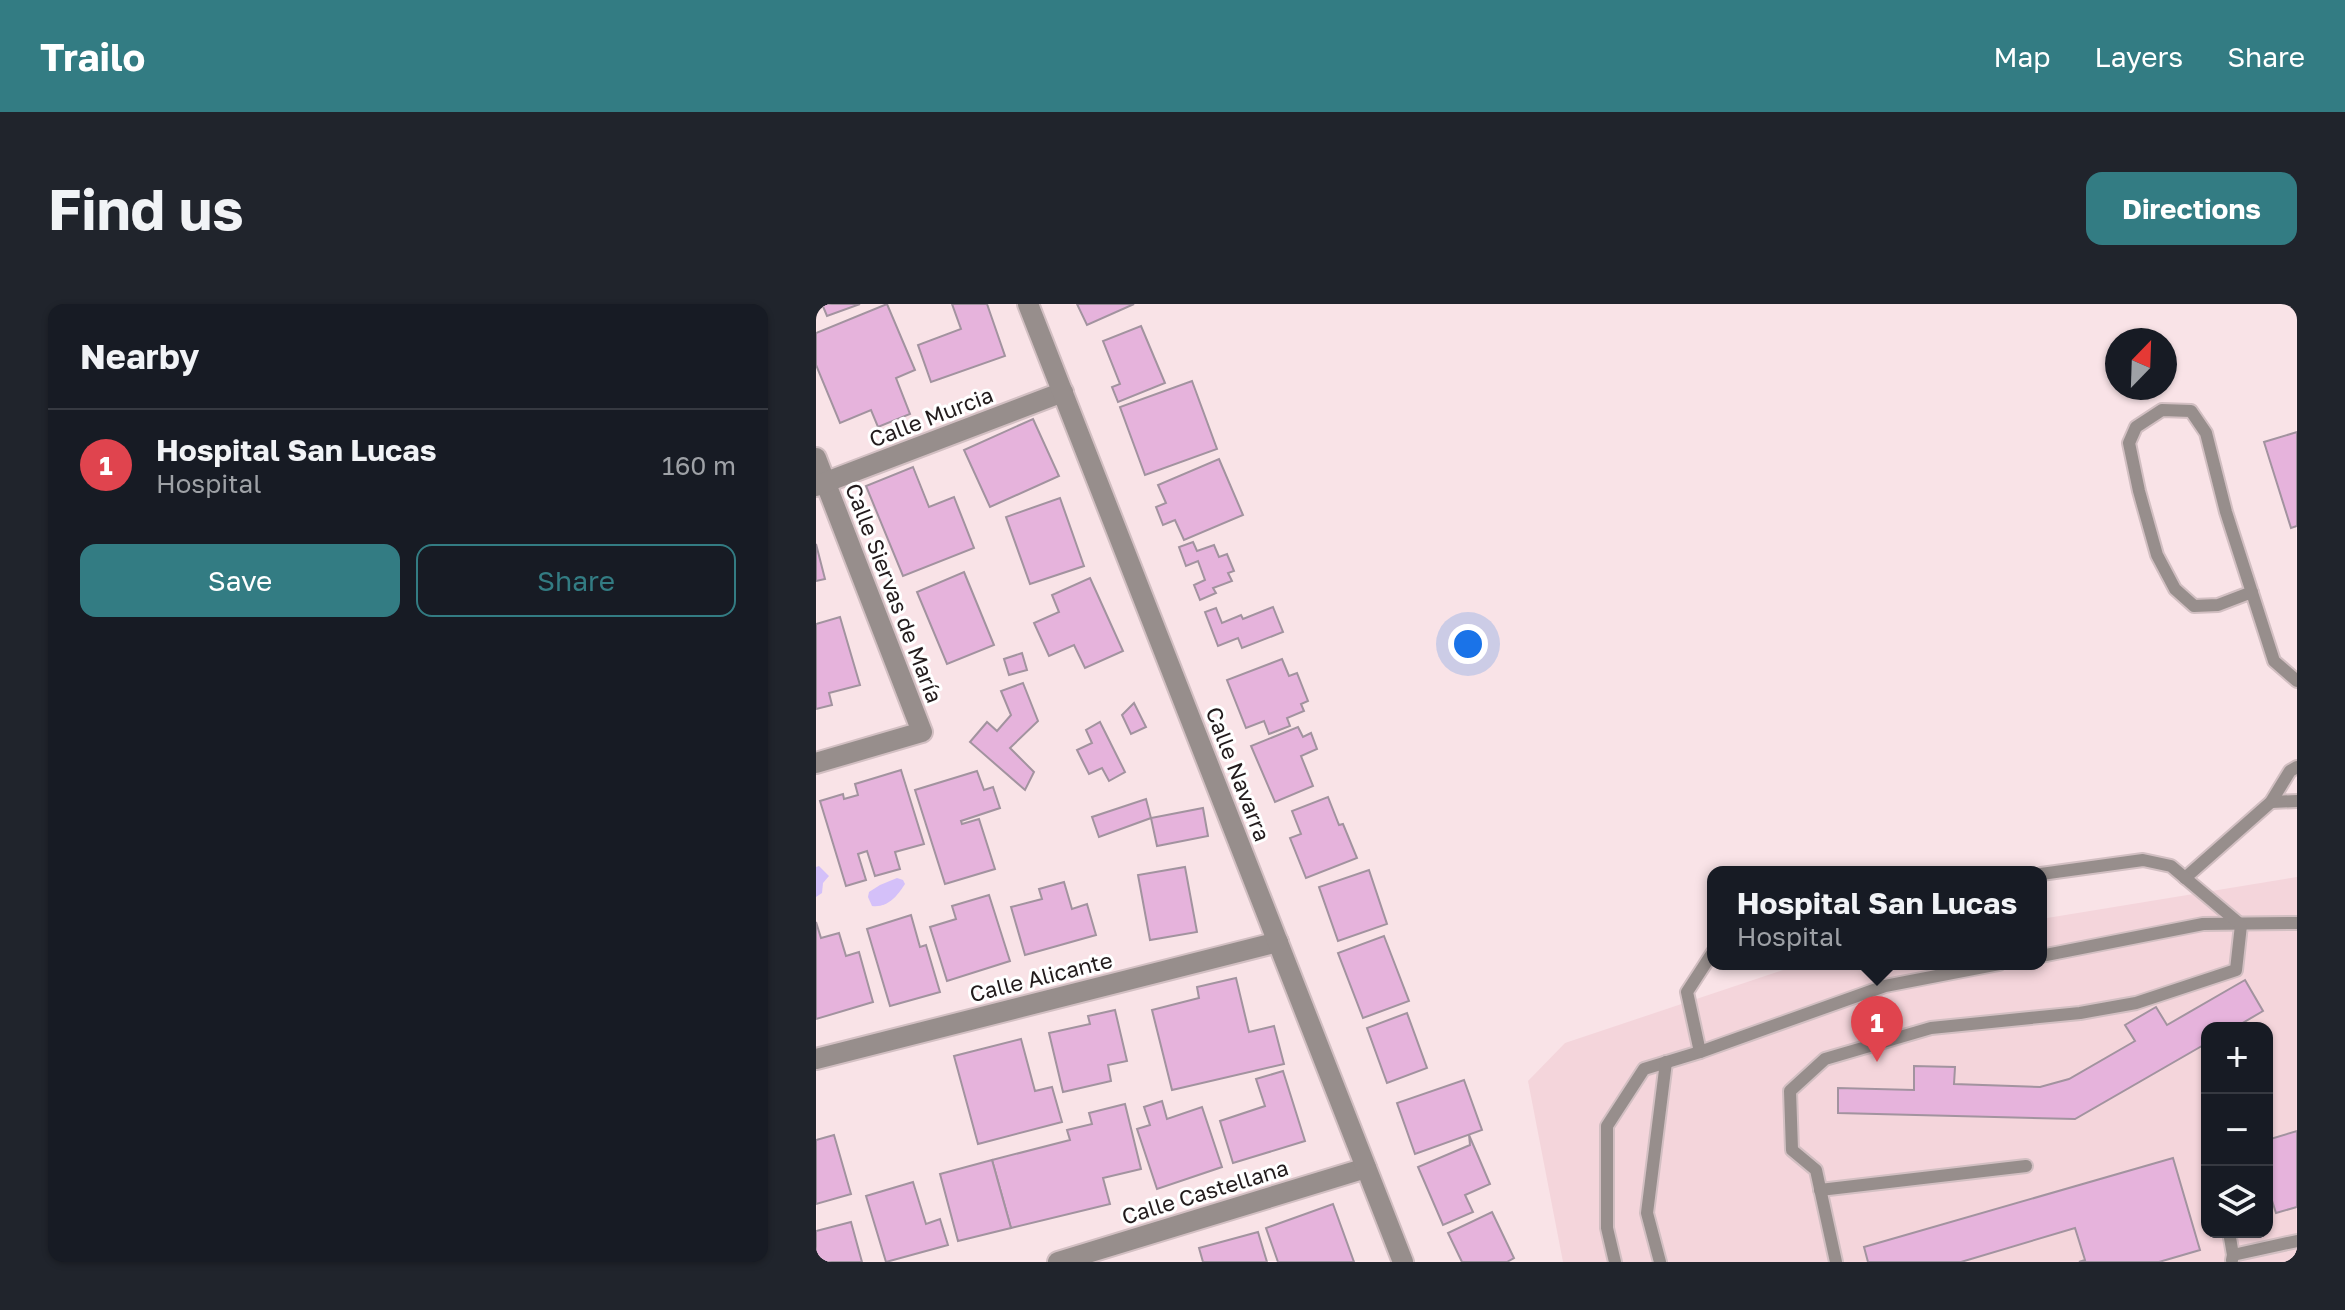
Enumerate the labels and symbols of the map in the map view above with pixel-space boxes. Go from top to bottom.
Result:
north arrow [2105,328,2177,400]
street label: Calle Murcia [865,381,997,453]
street label: Calle Siervas de María [840,479,949,706]
your location [1448,624,1488,664]
street label: Calle Navarra [1200,703,1276,845]
street label: Calle Alicante [967,946,1115,1007]
pin: 1 [1851,996,1903,1062]
street label: Calle Castellana [1118,1153,1291,1230]

